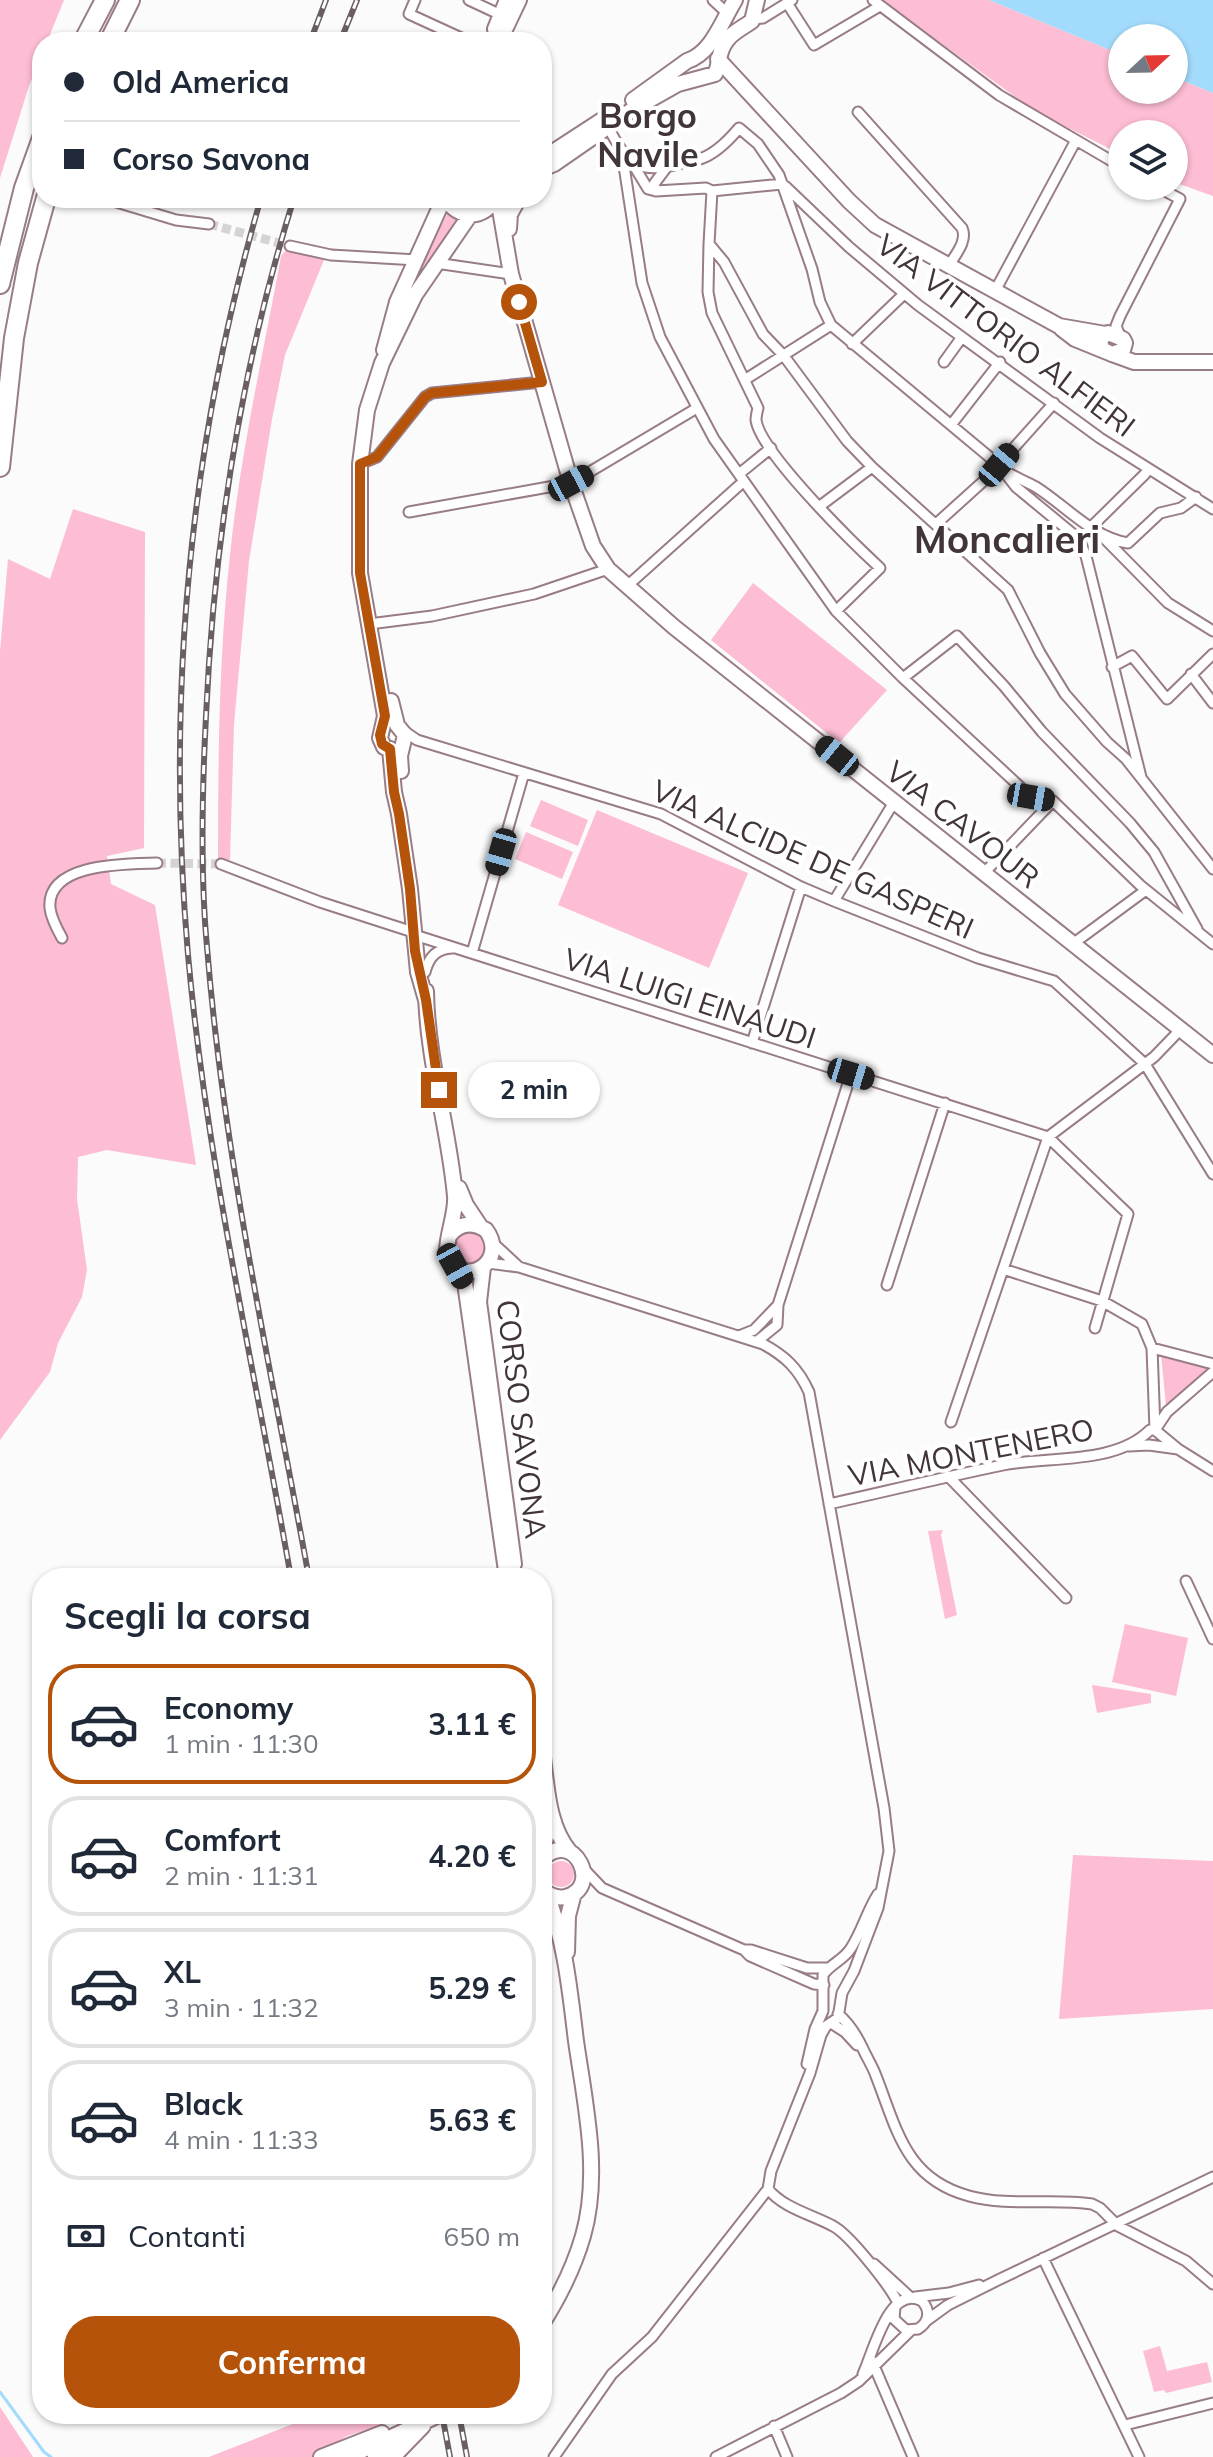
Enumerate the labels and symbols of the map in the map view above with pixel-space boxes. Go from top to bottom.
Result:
north arrow [1108,24,1188,104]
district label: Borgo Navile [597,94,699,176]
street label: VIA VITTORIO ALFIERI [869,225,1143,445]
route start [501,284,537,320]
car [974,439,1024,491]
car [544,461,598,505]
district label: Moncalieri [914,515,1100,563]
car [811,732,863,780]
street label: VIA CAVOUR [878,752,1048,896]
street label: VIA ALCIDE DE GASPERI [646,771,980,947]
car [1005,781,1057,813]
car [483,826,519,878]
street label: VIA LUIGI EINAUDI [559,939,821,1057]
car [825,1056,877,1092]
callout: 2 min [467,1062,599,1118]
route end [421,1072,457,1108]
car [433,1239,477,1293]
street label: CORSO SAVONA [488,1297,556,1541]
street label: VIA MONTENERO [845,1410,1097,1494]

